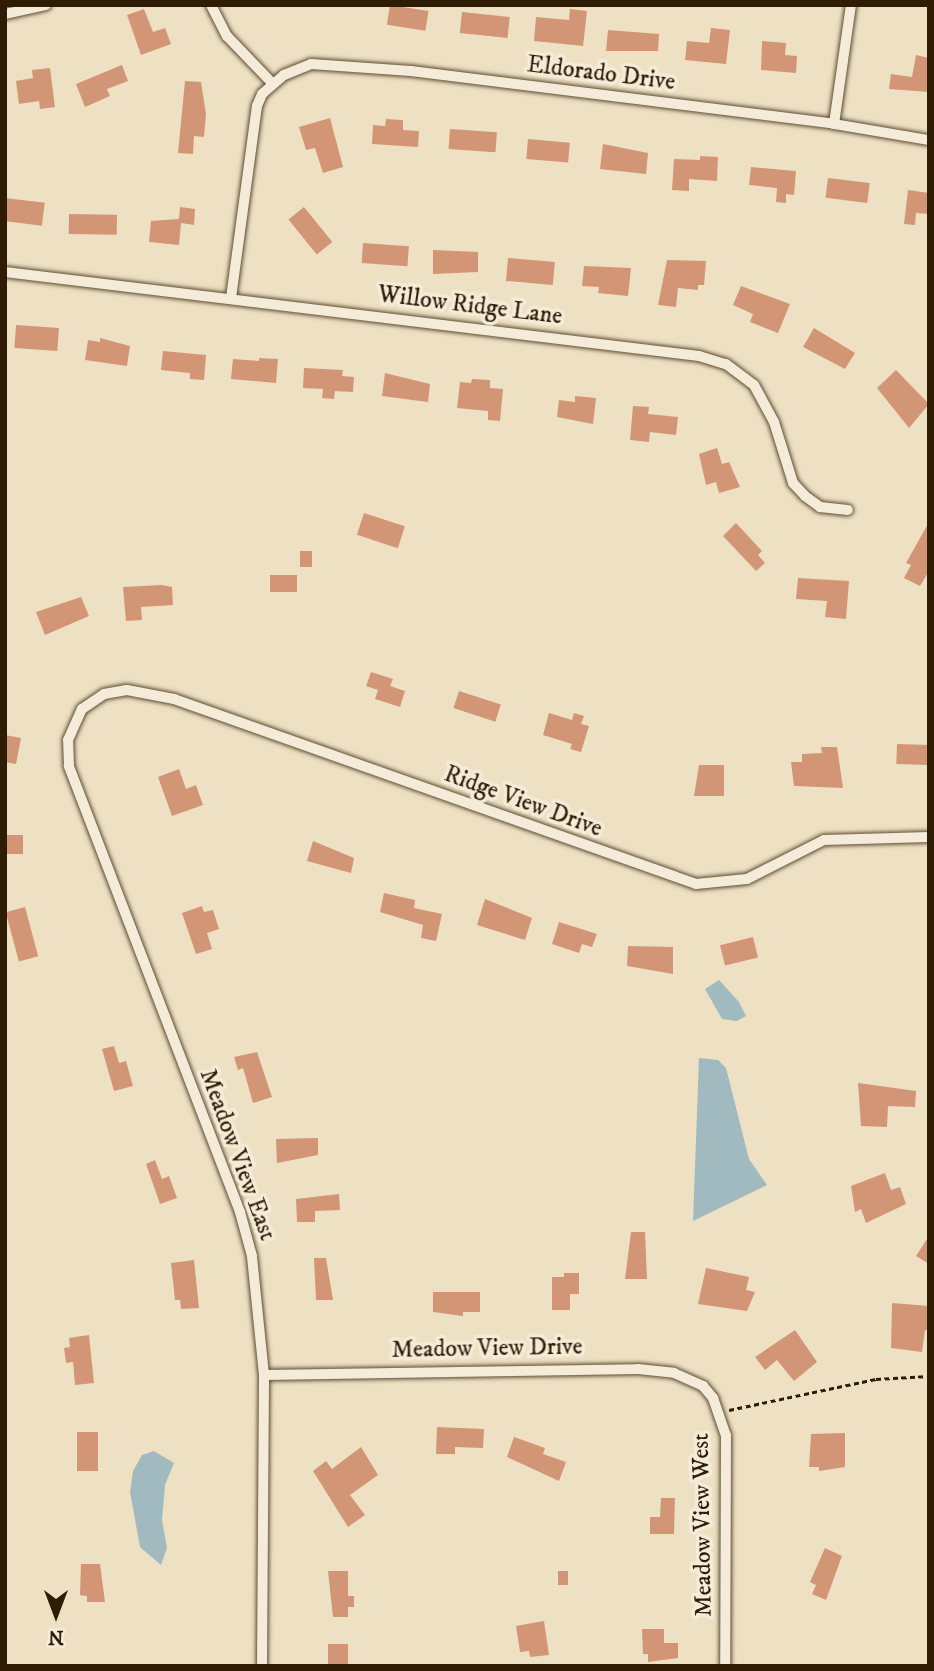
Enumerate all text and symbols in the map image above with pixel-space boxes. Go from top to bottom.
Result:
street label: Eldorado Drive [525,51,677,97]
street label: Willow Ridge Lane [376,280,564,332]
street label: Ridge View Drive [440,760,606,844]
street label: Meadow View East [193,1065,281,1245]
street label: Meadow View Drive [391,1333,583,1365]
street label: Meadow View West [687,1433,719,1617]
north arrow [21,1580,91,1650]
text: N [48,1625,64,1648]

